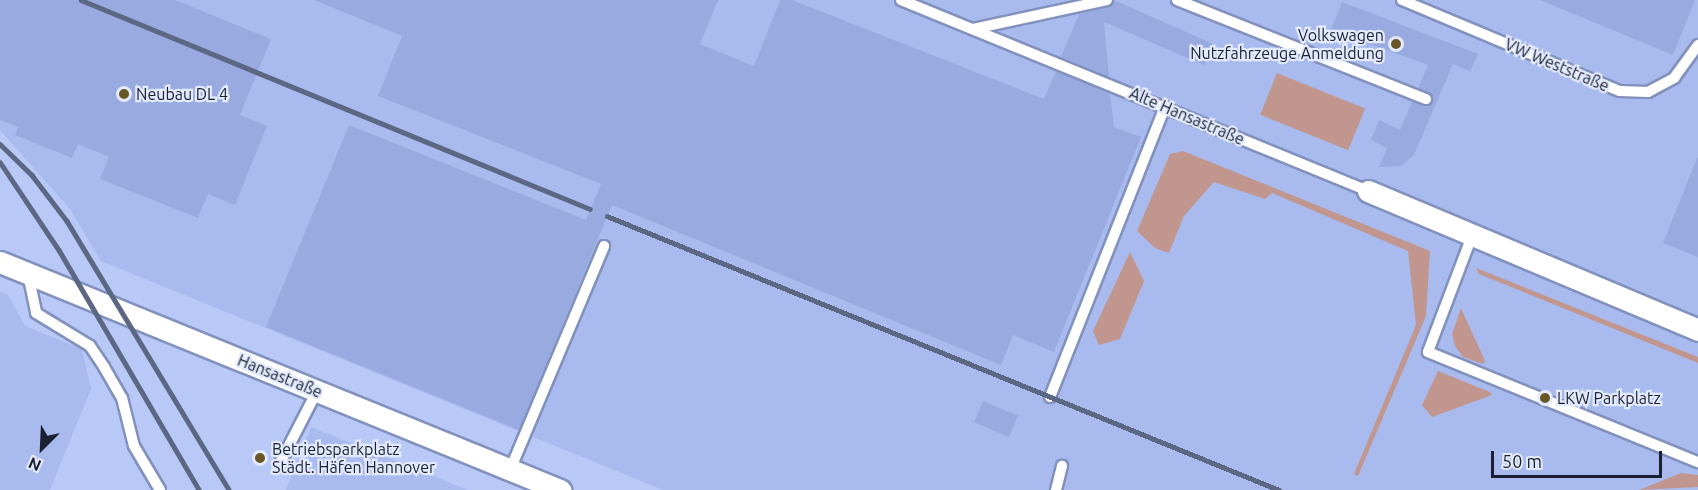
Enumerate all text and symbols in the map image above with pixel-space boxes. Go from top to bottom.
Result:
place label: Volkswagen Nutzfahrzeuge Anmeldung [1190,25,1384,63]
street label: VW Weststraße [1502,34,1612,96]
marker: Volkswagen Nutzfahrzeuge Anmeldung [1389,37,1403,51]
street label: Alte Hansastraße [1127,83,1247,149]
place label: Neubau DL 4 [136,84,228,104]
marker: Neubau DL 4 [117,87,131,101]
street label: Hansastraße [235,350,325,402]
place label: LKW Parkplatz [1557,388,1661,408]
marker: LKW Parkplatz [1538,391,1552,405]
north arrow [12,418,72,478]
place label: Betriebsparkplatz Städt. Häfen Hannover [272,439,435,477]
scale bar [1494,439,1665,477]
marker: Betriebsparkplatz Städt. Häfen Hannover [253,451,267,465]
text: 50 m [1502,451,1542,471]
text: N [26,454,44,475]

